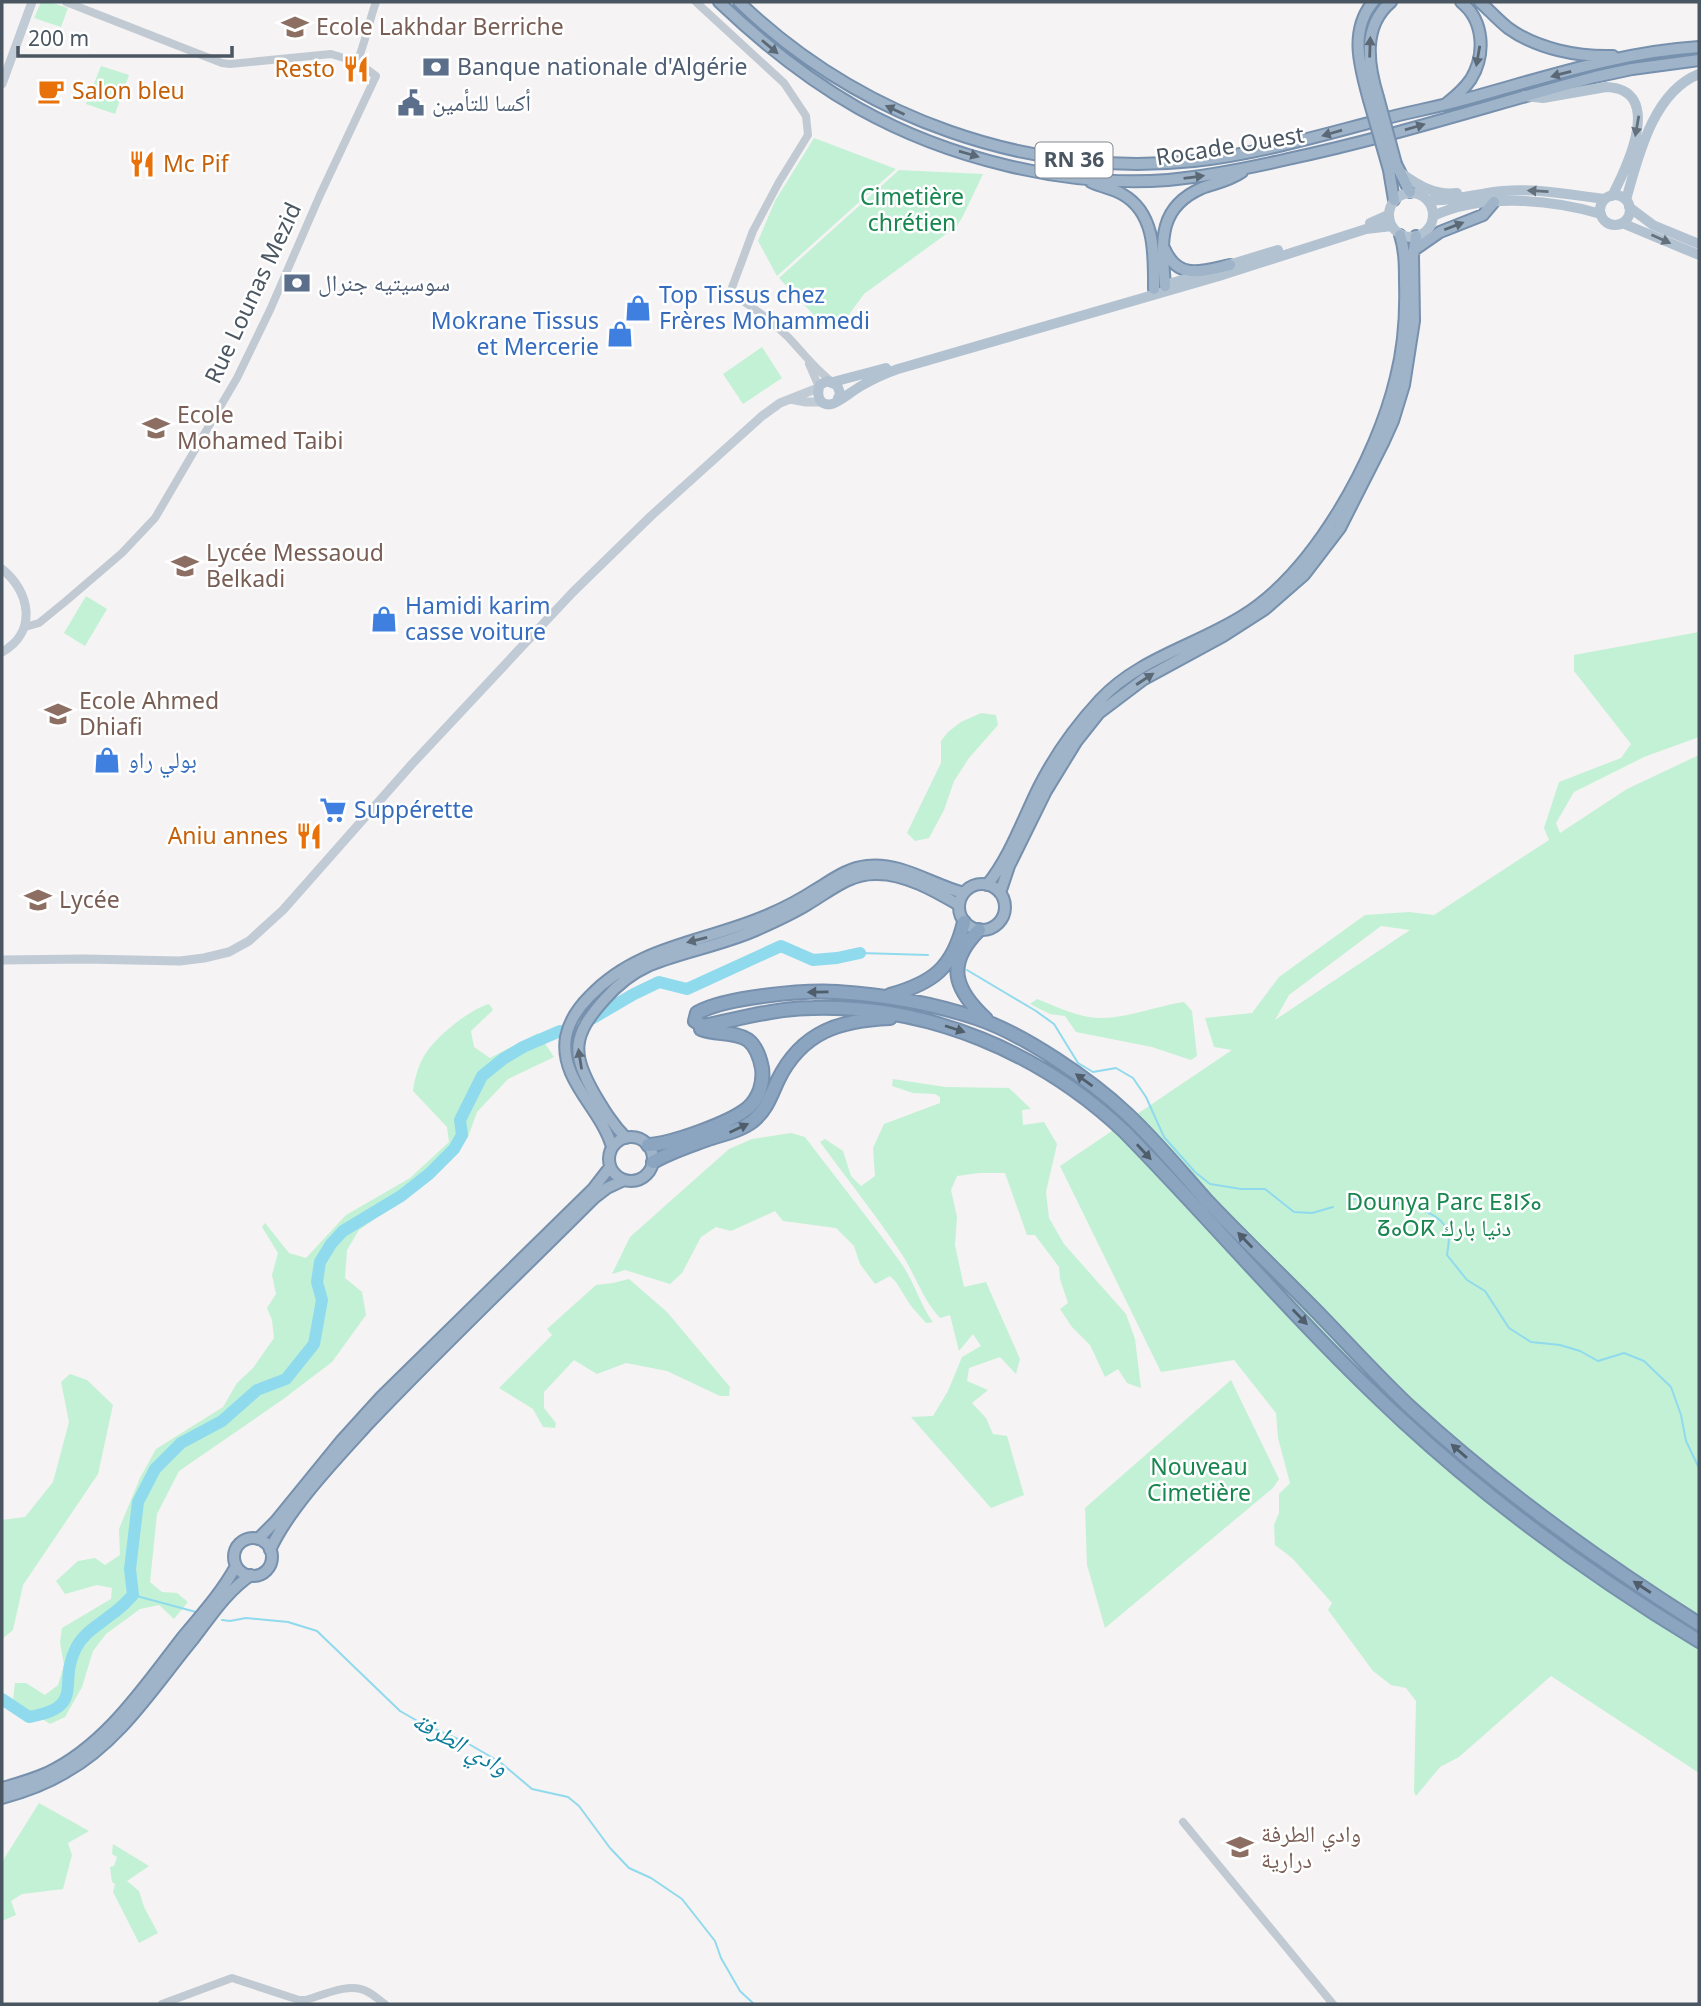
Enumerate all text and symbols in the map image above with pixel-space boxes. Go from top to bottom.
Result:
place label: Ecole Lakhdar Berriche [316,10,564,42]
school or university icon: Ecole Lakhdar Berriche [280,12,310,42]
scale bar [18,14,231,58]
text: 200 m [28,24,89,52]
one-way arrow [1364,35,1376,57]
one-way arrow [761,40,779,55]
one-way arrow [1472,45,1483,67]
place label: Banque nationale d'Algérie [457,50,748,82]
place label: Resto [274,52,335,84]
bank icon: Banque nationale d'Algérie [421,52,451,82]
restaurant icon: Resto [341,54,371,84]
one-way arrow [1549,69,1571,80]
place label: Salon bleu [72,74,185,106]
cafe icon: Salon bleu [36,76,66,106]
place label: أكسا للتأمين [432,86,531,118]
public building icon: أكسا للتأمين [396,88,426,118]
one-way arrow [884,104,905,115]
one-way arrow [1631,115,1642,137]
street label: Rocade Ouest [1153,117,1306,173]
one-way arrow [1405,121,1427,132]
one-way arrow [1320,128,1342,139]
road number: RN 36 [1036,142,1112,178]
place label: Mc Pif [163,147,230,179]
restaurant icon: Mc Pif [127,149,157,179]
one-way arrow [959,150,980,160]
one-way arrow [1183,171,1205,182]
park label: Cimetière chrétien [860,180,964,238]
one-way arrow [1527,185,1549,196]
street label: Rue Lounas Mezid [196,197,308,388]
one-way arrow [1444,220,1465,231]
one-way arrow [1650,234,1671,245]
place label: سوسيتيه جنرال [318,266,450,298]
bank icon: سوسيتيه جنرال [282,268,312,298]
place label: Top Tissus chez Frères Mohammedi [659,278,870,336]
shop icon: Top Tissus chez Frères Mohammedi [623,293,653,323]
place label: Mokrane Tissus et Mercerie [431,304,599,362]
shop icon: Mokrane Tissus et Mercerie [605,319,635,349]
place label: Ecole Mohamed Taibi [177,398,343,456]
school or university icon: Ecole Mohamed Taibi [141,413,171,443]
place label: Lycée Messaoud Belkadi [206,536,384,594]
school or university icon: Lycée Messaoud Belkadi [170,551,200,581]
place label: Hamidi karim casse voiture [405,589,551,647]
shop icon: Hamidi karim casse voiture [369,604,399,634]
one-way arrow [1135,672,1154,685]
place label: Ecole Ahmed Dhiafi [79,684,219,742]
school or university icon: Ecole Ahmed Dhiafi [43,699,73,729]
place label: بولي راو [128,743,197,779]
shop icon: بولي راو [92,745,122,775]
place label: Suppérette [354,793,474,825]
supermarket icon: Suppérette [318,795,348,825]
place label: Aniu annes [168,819,288,851]
restaurant icon: Aniu annes [294,821,324,851]
place label: Lycée [59,883,120,915]
school or university icon: Lycée [23,885,53,915]
one-way arrow [685,935,707,946]
one-way arrow [807,986,829,998]
one-way arrow [944,1025,965,1035]
one-way arrow [574,1048,585,1070]
one-way arrow [1075,1073,1093,1087]
one-way arrow [729,1122,749,1134]
one-way arrow [1135,1143,1152,1160]
park label: Dounya Parc ⴹⵓⵏⵢⴰ ⵒⴰⵔⴽ دنيا بارك [1346,1185,1542,1243]
one-way arrow [1237,1231,1254,1248]
one-way arrow [1292,1308,1308,1326]
one-way arrow [1451,1444,1468,1459]
park label: Nouveau Cimetière [1147,1450,1251,1508]
one-way arrow [1632,1580,1652,1593]
water label: وادي الطرفة [405,1703,514,1786]
place label: وادي الطرفة درارية [1261,1817,1361,1875]
school or university icon: وادي الطرفة درارية [1225,1832,1255,1862]

